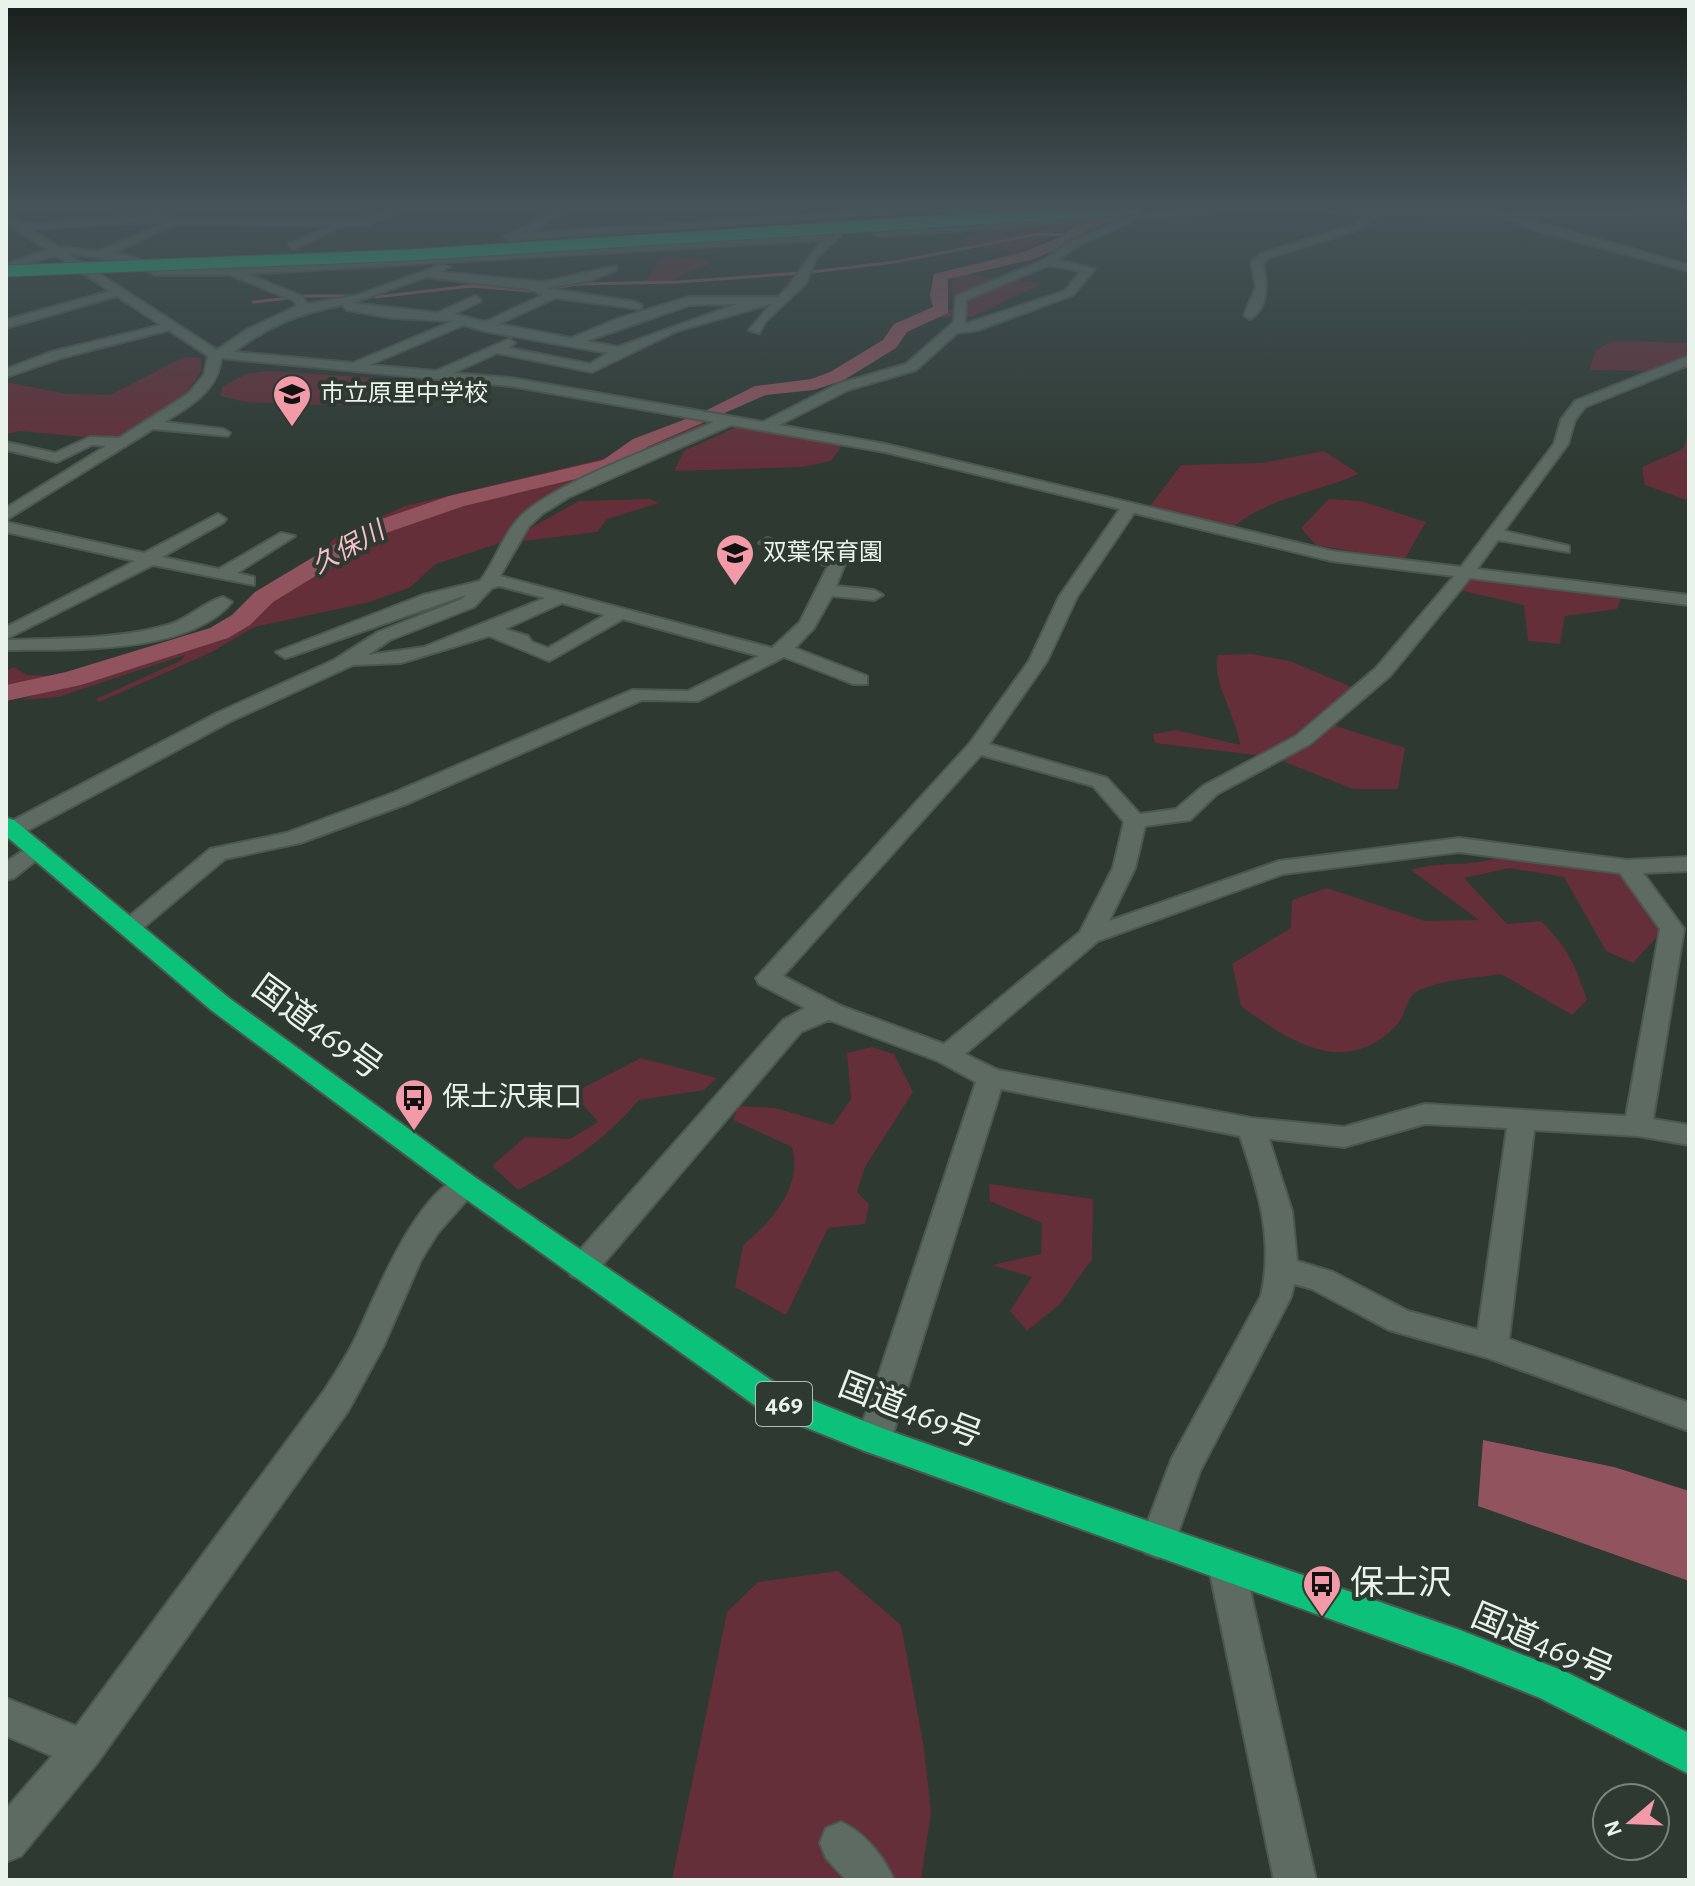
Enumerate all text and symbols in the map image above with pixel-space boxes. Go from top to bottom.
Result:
school or university icon: 市立原里中学校 [271,373,313,428]
place label: 市立原里中学校 [320,380,488,406]
water label: 久保川 [307,515,391,578]
school or university icon: 双葉保育園 [714,532,756,587]
place label: 双葉保育園 [763,539,883,565]
street label: 国道469号 [246,968,389,1086]
bus stop icon: 保土沢東口 [393,1077,435,1132]
place label: 保土沢東口 [442,1082,582,1112]
street label: 国道469号 [834,1366,987,1454]
road number: 469 [756,1382,812,1426]
bus stop icon: 保士沢 [1301,1563,1343,1618]
place label: 保士沢 [1350,1565,1452,1601]
street label: 国道469号 [1466,1597,1619,1689]
north arrow [1591,1782,1671,1862]
text: N [1600,1817,1626,1839]

